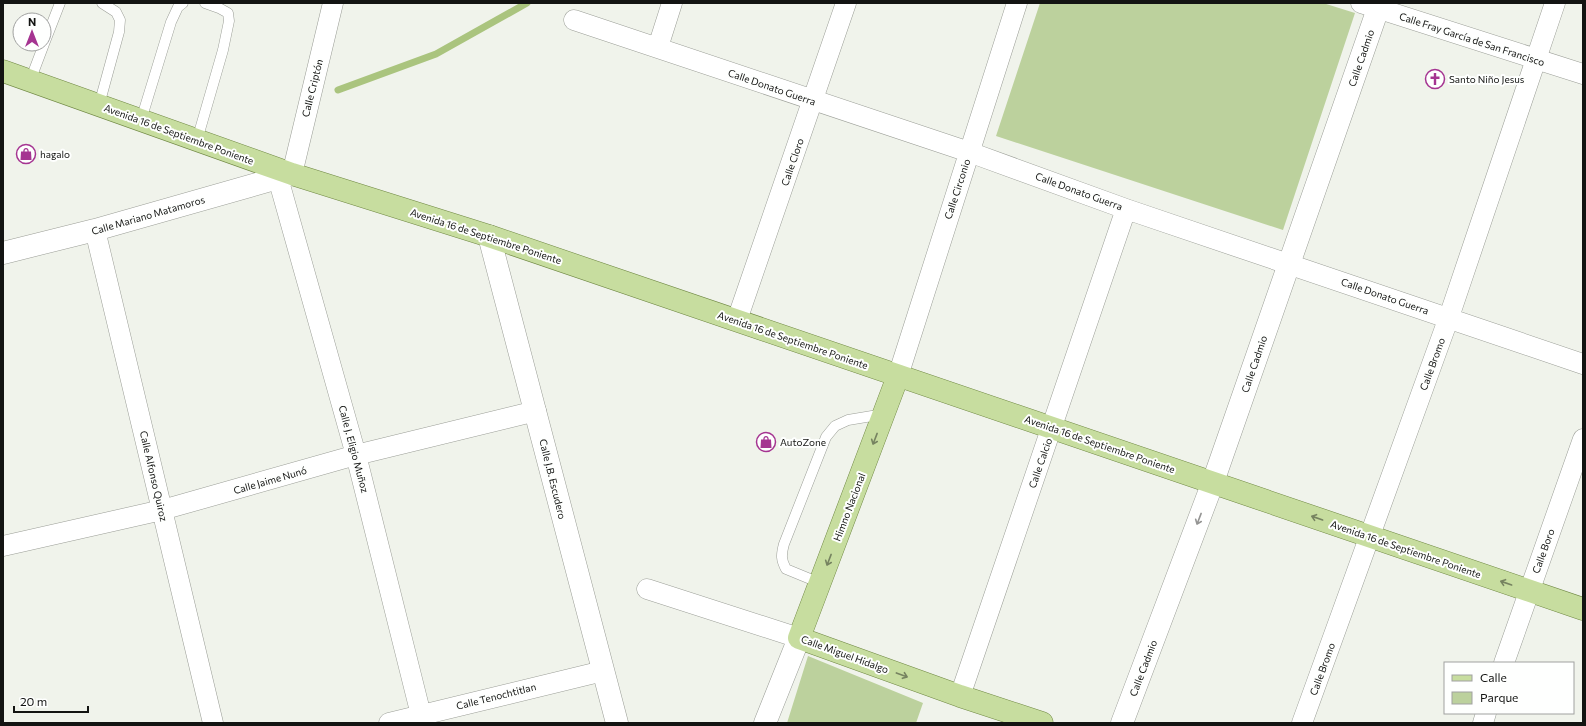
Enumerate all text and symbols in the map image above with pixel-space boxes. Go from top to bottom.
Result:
street label: Calle Fray García de San Francisco [1398,10,1546,68]
north arrow [12,12,52,52]
text: N [28,15,36,28]
street label: Calle Cadmio [1346,28,1376,88]
street label: Calle Criptón [299,58,325,118]
street label: Calle Donato Guerra [727,66,817,108]
church icon: Santo Niño Jesus [1424,68,1446,90]
place label: Santo Niño Jesus [1449,73,1525,85]
street label: Avenida 16 de Septiembre Poniente [102,101,256,167]
street label: Calle Cloro [778,137,806,187]
shop icon: hagalo [15,143,37,165]
place label: hagalo [40,148,70,160]
street label: Calle Circonio [942,157,972,221]
street label: Calle Donato Guerra [1034,170,1124,212]
street label: Calle Mariano Matamoros [90,193,207,237]
street label: Avenida 16 de Septiembre Poniente [409,206,563,266]
street label: Calle Donato Guerra [1340,275,1430,317]
street label: Avenida 16 de Septiembre Poniente [716,309,870,371]
street label: Calle Cadmio [1239,334,1269,394]
street label: Calle Bromo [1417,336,1447,392]
street label: Calle J. Eligio Muñoz [337,404,371,494]
street label: Avenida 16 de Septiembre Poniente [1023,413,1177,475]
street label: Calle Alfonso Quiroz [138,429,170,523]
shop icon: AutoZone [755,431,777,453]
one-way arrow [870,432,878,444]
place label: AutoZone [780,436,826,448]
street label: Calle Calcio [1026,436,1054,490]
street label: Calle J.B. Escudero [537,438,569,520]
street label: Calle Jaime Nunó [232,464,308,496]
street label: Himno Nacional [830,471,868,543]
one-way arrow [1195,512,1203,524]
one-way arrow [1311,514,1324,521]
street label: Avenida 16 de Septiembre Poniente [1329,518,1483,580]
street label: Calle Boro [1529,527,1557,575]
one-way arrow [824,554,832,566]
one-way arrow [1500,579,1513,586]
street label: Calle Miguel Hidalgo [800,633,890,675]
street label: Calle Cadmio [1127,638,1159,698]
street label: Calle Bromo [1307,641,1337,697]
legend [1444,662,1574,714]
text: Calle [1480,670,1507,684]
one-way arrow [896,671,908,679]
street label: Calle Tenochtitlan [455,680,537,712]
scale bar [14,688,88,714]
text: Parque [1480,690,1518,704]
text: 20 m [20,694,47,708]

